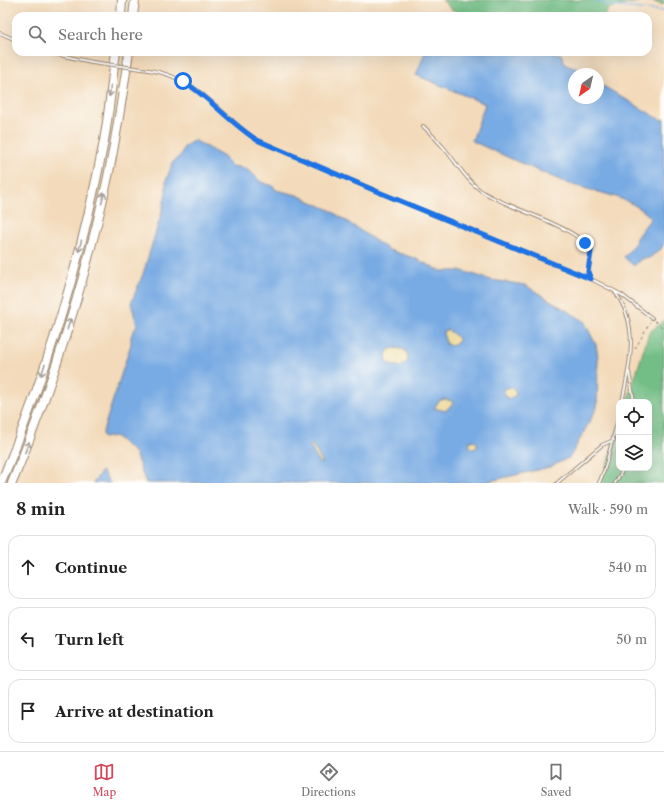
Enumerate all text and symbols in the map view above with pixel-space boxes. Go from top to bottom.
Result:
search box [12,12,652,56]
icon: search [26,23,48,45]
text: Search here [58,25,143,44]
north arrow [568,68,604,104]
route start [174,72,192,90]
one-way arrow [106,84,114,97]
one-way arrow [99,192,107,205]
route end [576,234,594,252]
one-way arrow [76,239,84,252]
one-way arrow [66,318,73,331]
one-way arrow [39,363,46,376]
map controls [616,399,652,471]
button: locate [616,399,652,435]
button: layers [616,435,652,471]
one-way arrow [23,441,31,453]
text: 8 min [16,499,65,519]
text: Walk · 590 m [568,501,648,517]
icon: ahead [17,556,39,578]
text: Continue [55,558,127,577]
text: 540 m [609,559,647,575]
icon: left [17,628,39,650]
text: Turn left [55,630,124,649]
text: 50 m [616,631,647,647]
icon: arrive [17,700,39,722]
text: Arrive at destination [55,702,214,721]
tab: Map [93,761,116,799]
tab: Directions [301,761,356,799]
tab: Saved [541,761,571,799]

